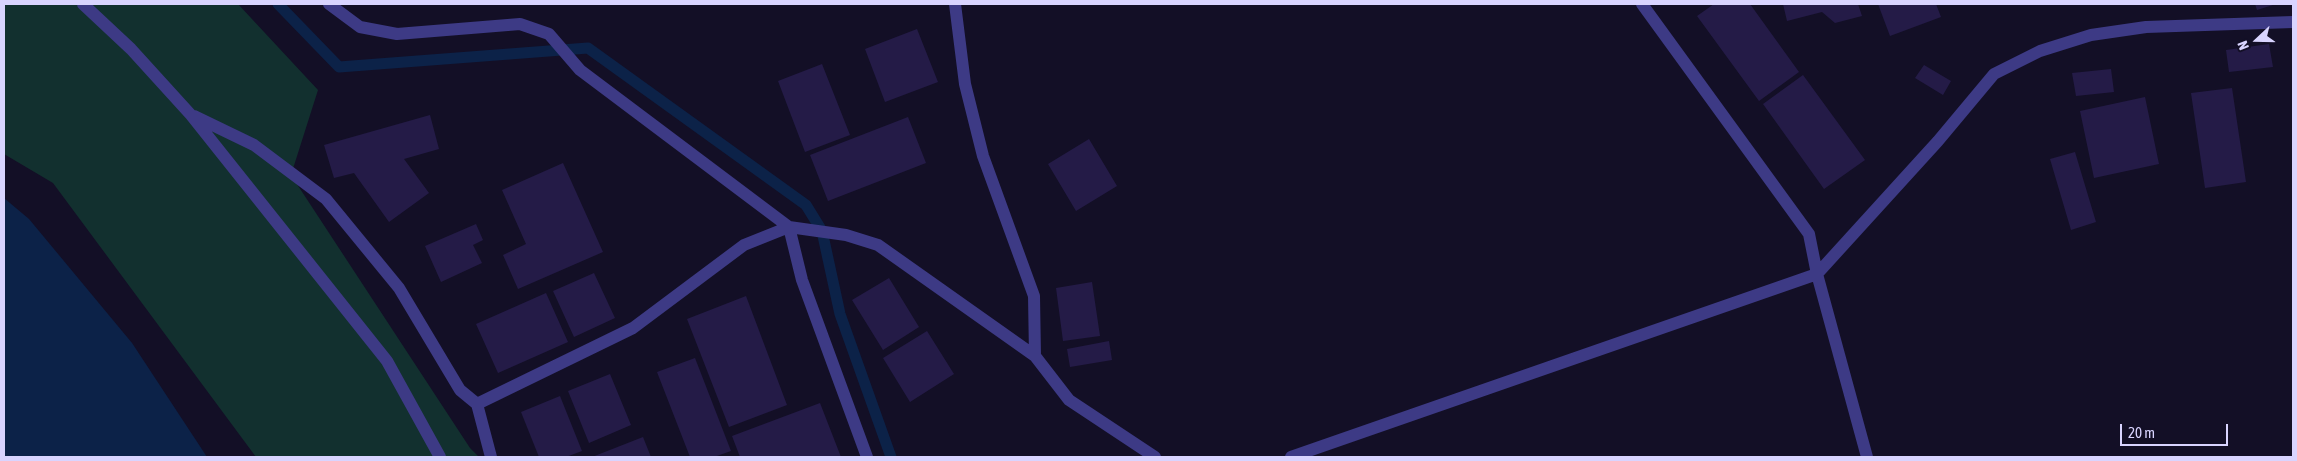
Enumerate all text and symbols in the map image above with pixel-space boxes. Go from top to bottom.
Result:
north arrow [2232,15,2282,65]
text: N [2234,39,2252,52]
scale bar [2122,414,2230,446]
text: 20 m [2128,424,2155,441]

